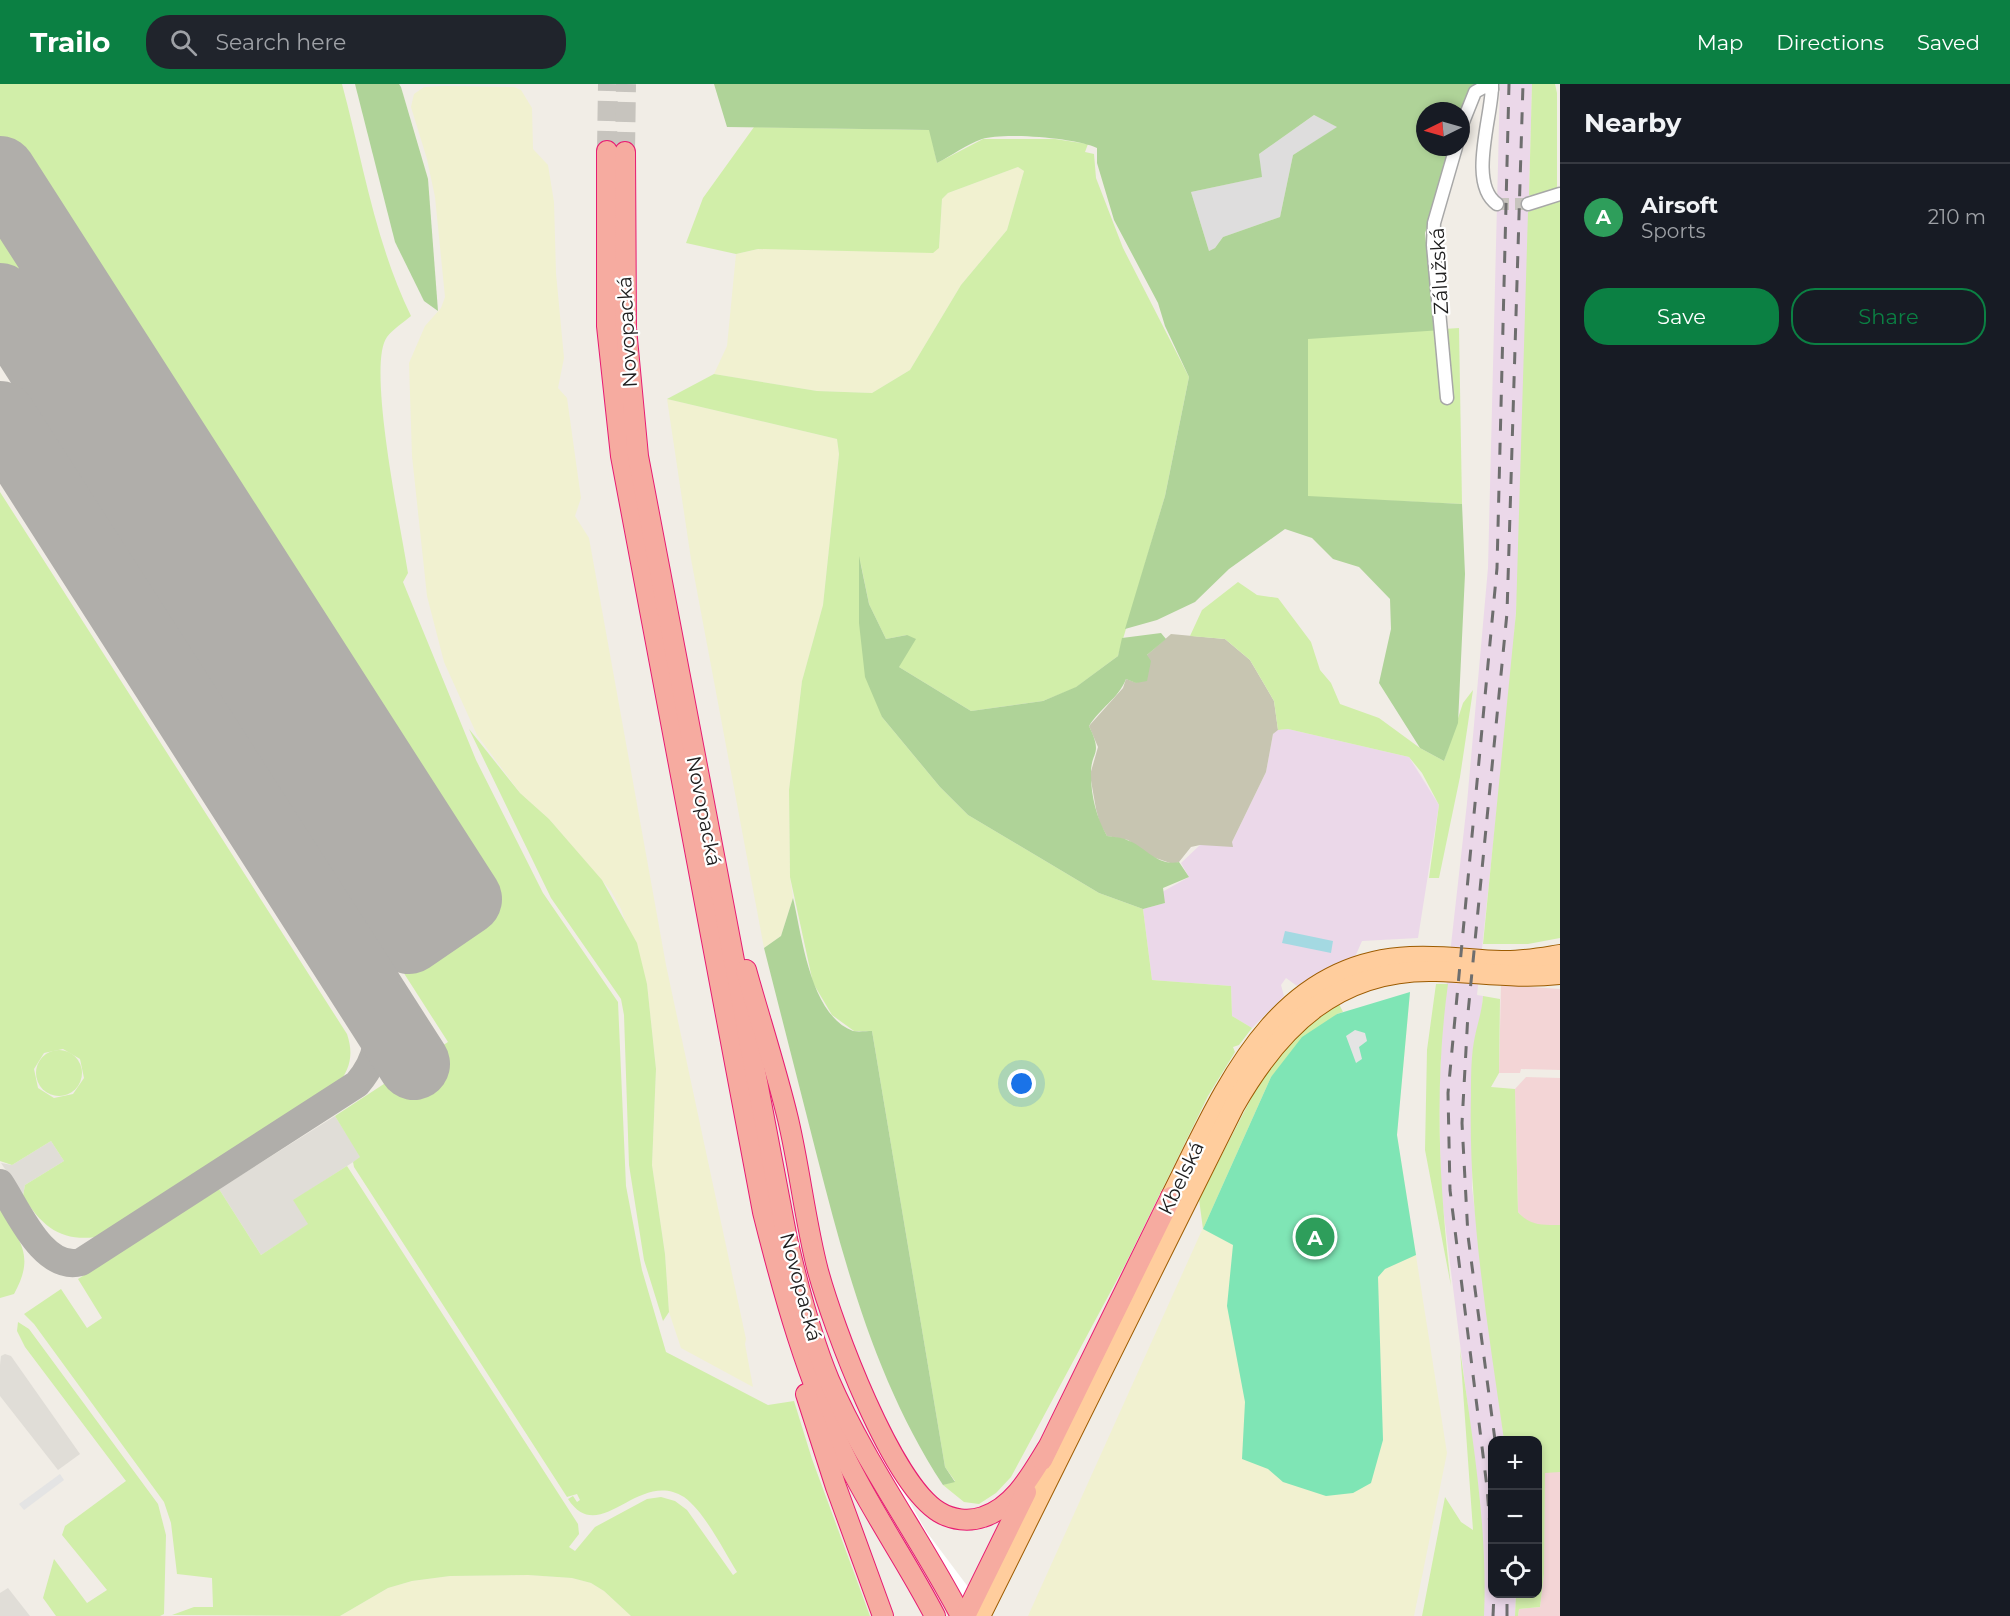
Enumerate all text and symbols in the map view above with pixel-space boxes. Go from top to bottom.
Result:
search box [146,15,566,69]
text: Trailo [30,25,110,59]
icon: search [167,26,200,59]
text: Search here [215,29,346,56]
text: Map [1697,30,1743,55]
text: Directions [1776,30,1884,55]
text: Saved [1917,30,1980,55]
north arrow [1416,102,1470,156]
text: Nearby [1584,107,1681,139]
text: Airsoft [1641,192,1718,219]
text: A [1596,205,1611,229]
text: 210 m [1928,205,1986,229]
text: Sports [1641,219,1706,243]
street label: Zálužská [1425,227,1453,315]
street label: Novopacká [612,276,642,388]
button: Save [1584,288,1779,345]
button: Share [1791,288,1986,345]
street label: Novopacká [682,754,726,868]
your location [1007,1069,1036,1098]
street label: Kbelská [1153,1137,1209,1219]
pin: A [1296,1214,1334,1260]
street label: Novopacká [775,1230,827,1344]
map controls [1488,1436,1542,1598]
button: + [1488,1436,1542,1490]
button: − [1488,1490,1542,1544]
button: locate [1488,1544,1542,1598]

